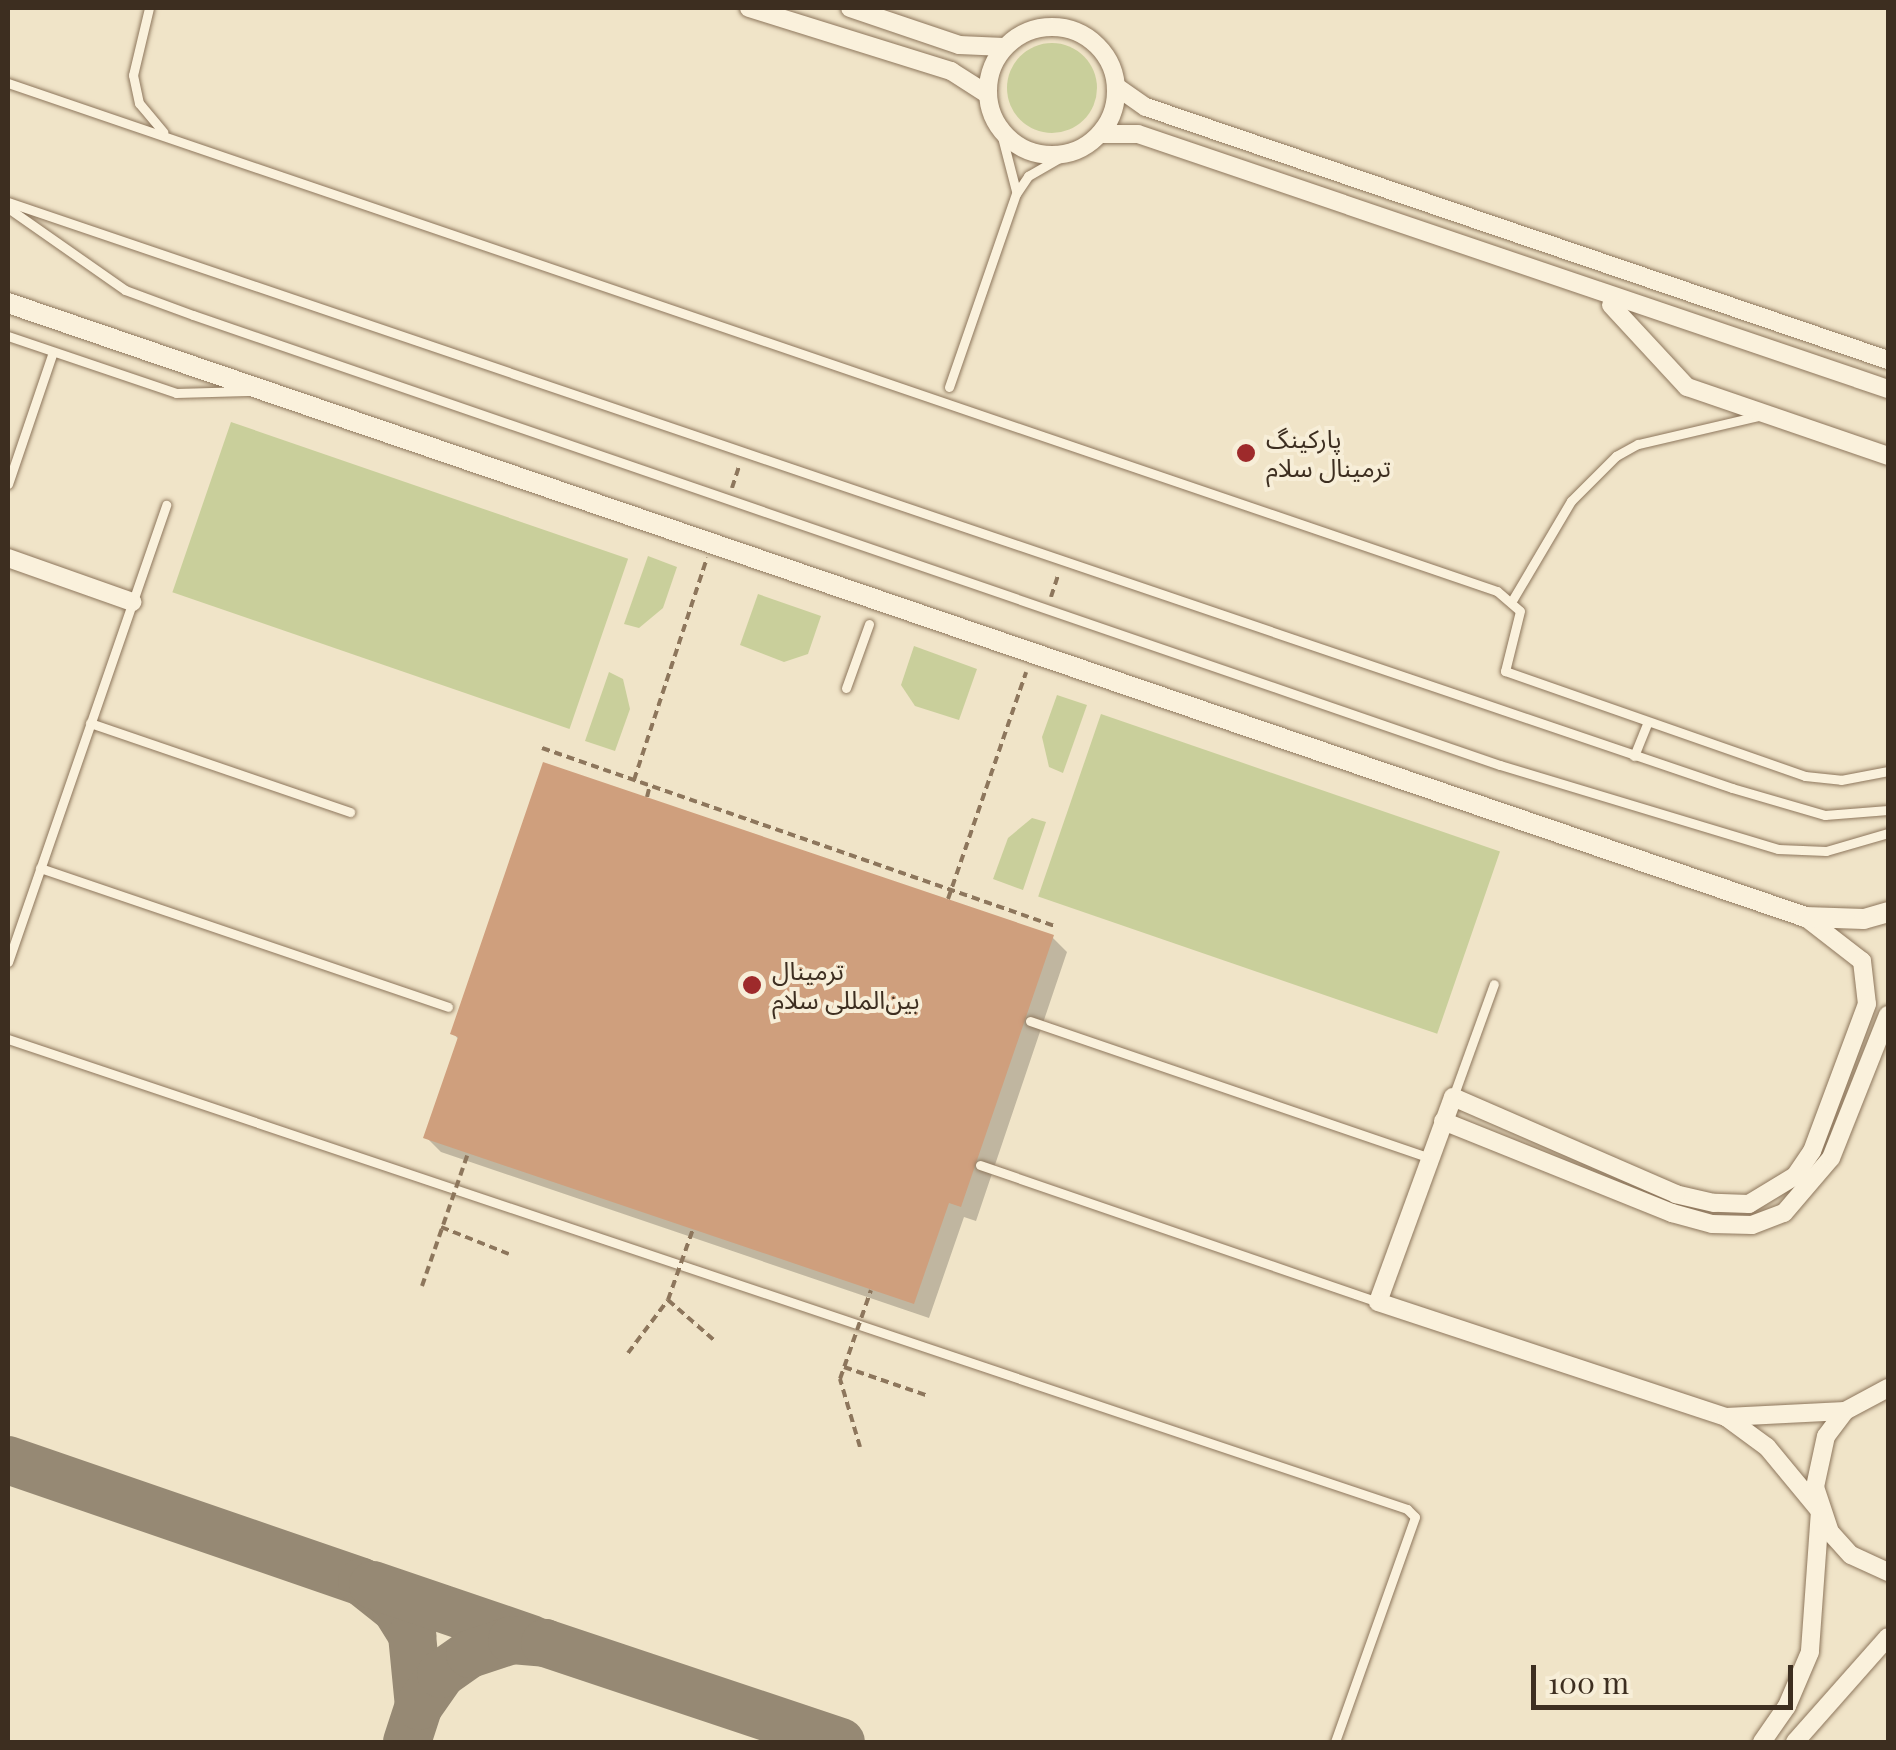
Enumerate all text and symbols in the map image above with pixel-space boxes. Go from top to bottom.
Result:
place label: پارکینگ ترمینال سلام [1266,424,1391,483]
marker: پارکینگ ترمینال سلام [1235,442,1257,464]
place label: ترمینال بین‌المللی سلام [772,956,919,1015]
marker: ترمینال بین‌المللی سلام [741,974,763,996]
scale bar [1536,1645,1798,1707]
text: 100 m [1548,1662,1629,1702]

